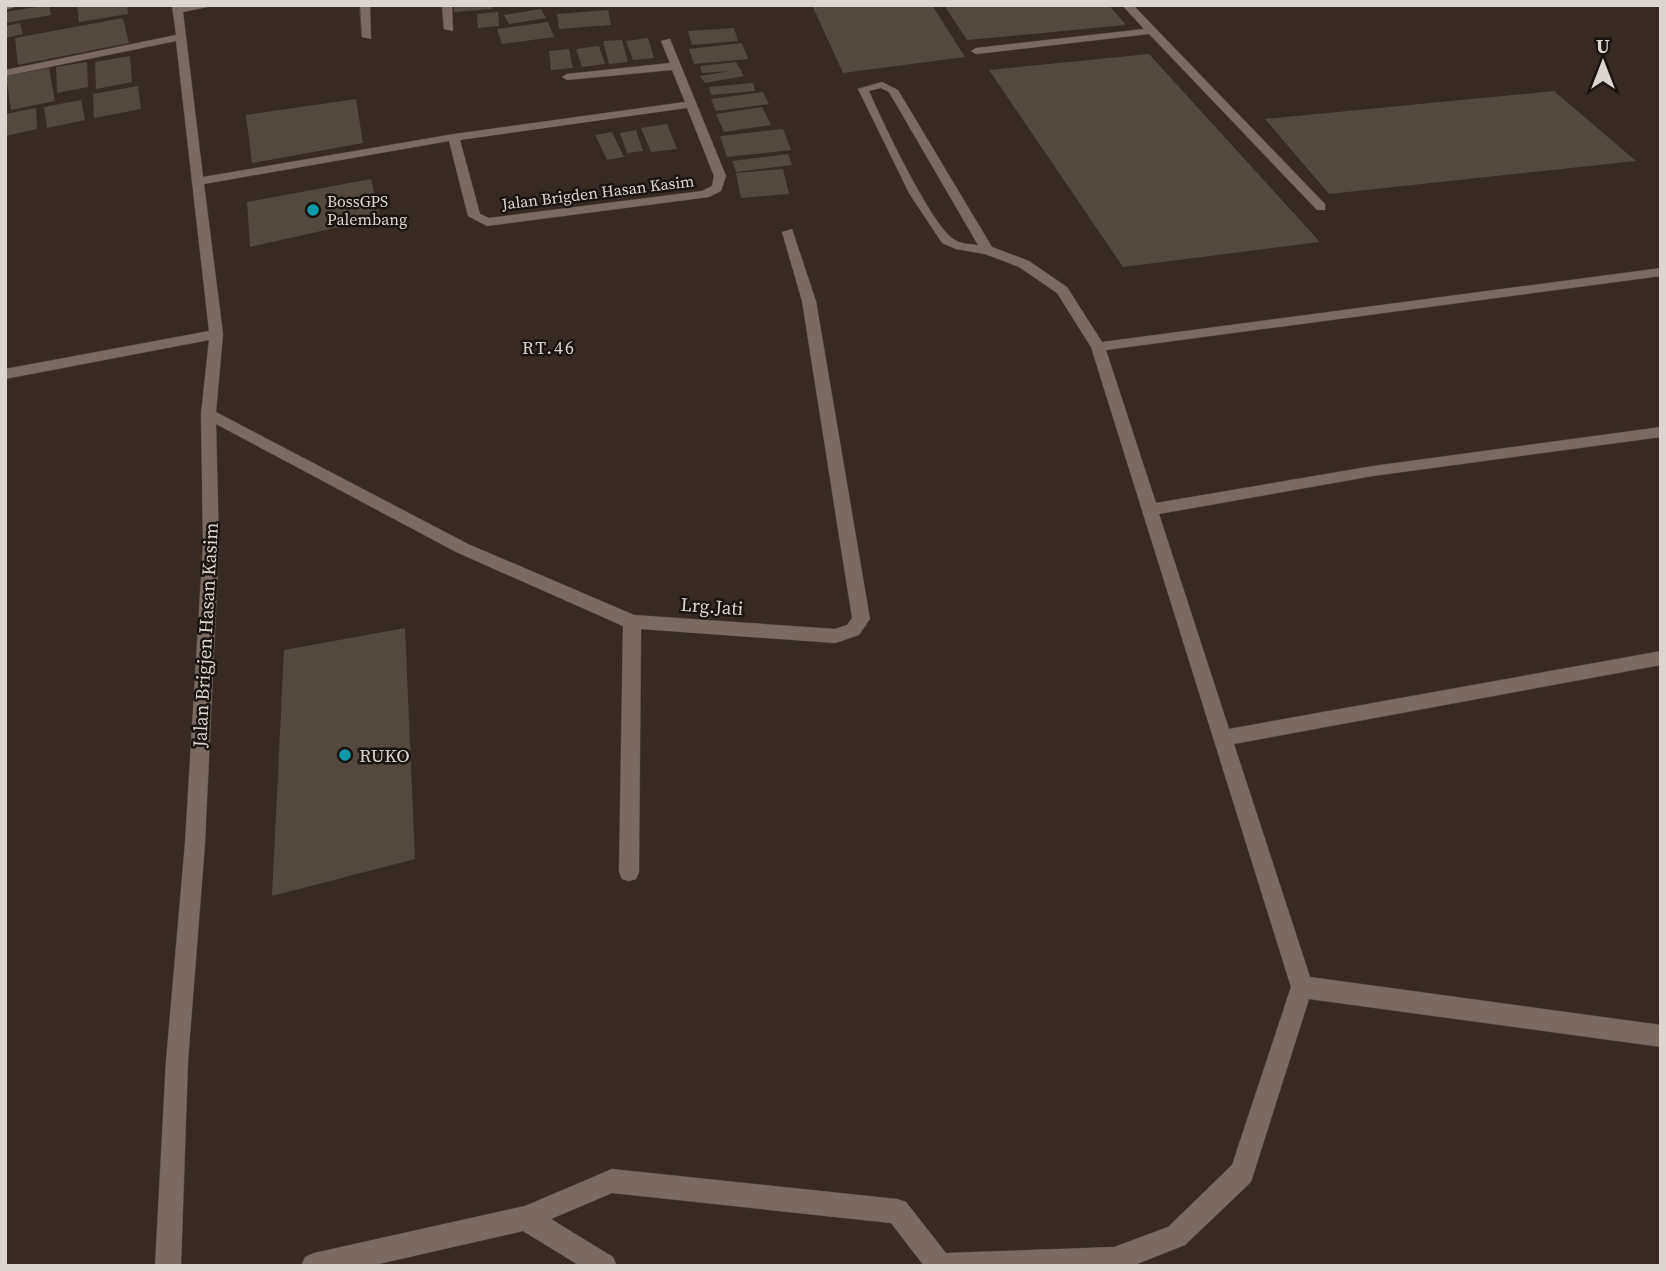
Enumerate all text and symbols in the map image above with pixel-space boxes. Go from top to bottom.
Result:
north arrow [1568,28,1638,98]
text: U [1596,33,1610,59]
street label: Jalan Brigden Hasan Kasim [499,169,696,215]
place label: BossGPS Palembang [327,190,407,230]
marker: BossGPS Palembang [305,202,321,218]
district label: RT.46 [522,335,576,360]
street label: Jalan Brigjen Hasan Kasim [186,522,224,749]
street label: Lrg.Jati [680,591,745,621]
place label: RUKO [359,742,410,768]
marker: RUKO [337,747,353,763]

